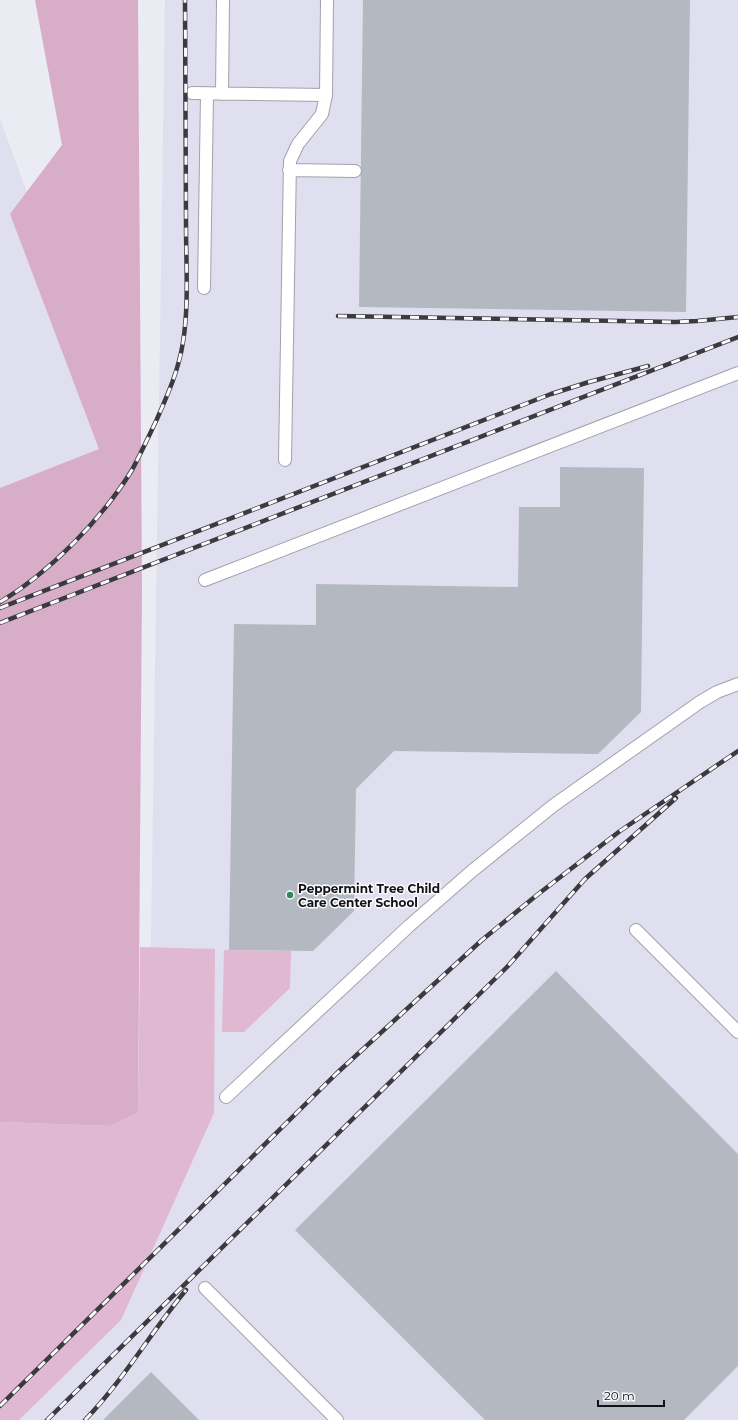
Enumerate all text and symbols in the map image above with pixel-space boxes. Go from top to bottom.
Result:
place label: Peppermint Tree Child Care Center School [298,881,440,910]
marker: Peppermint Tree Child Care Center School [285,890,295,900]
scale bar [598,1382,664,1408]
text: 20 m [604,1388,635,1403]

